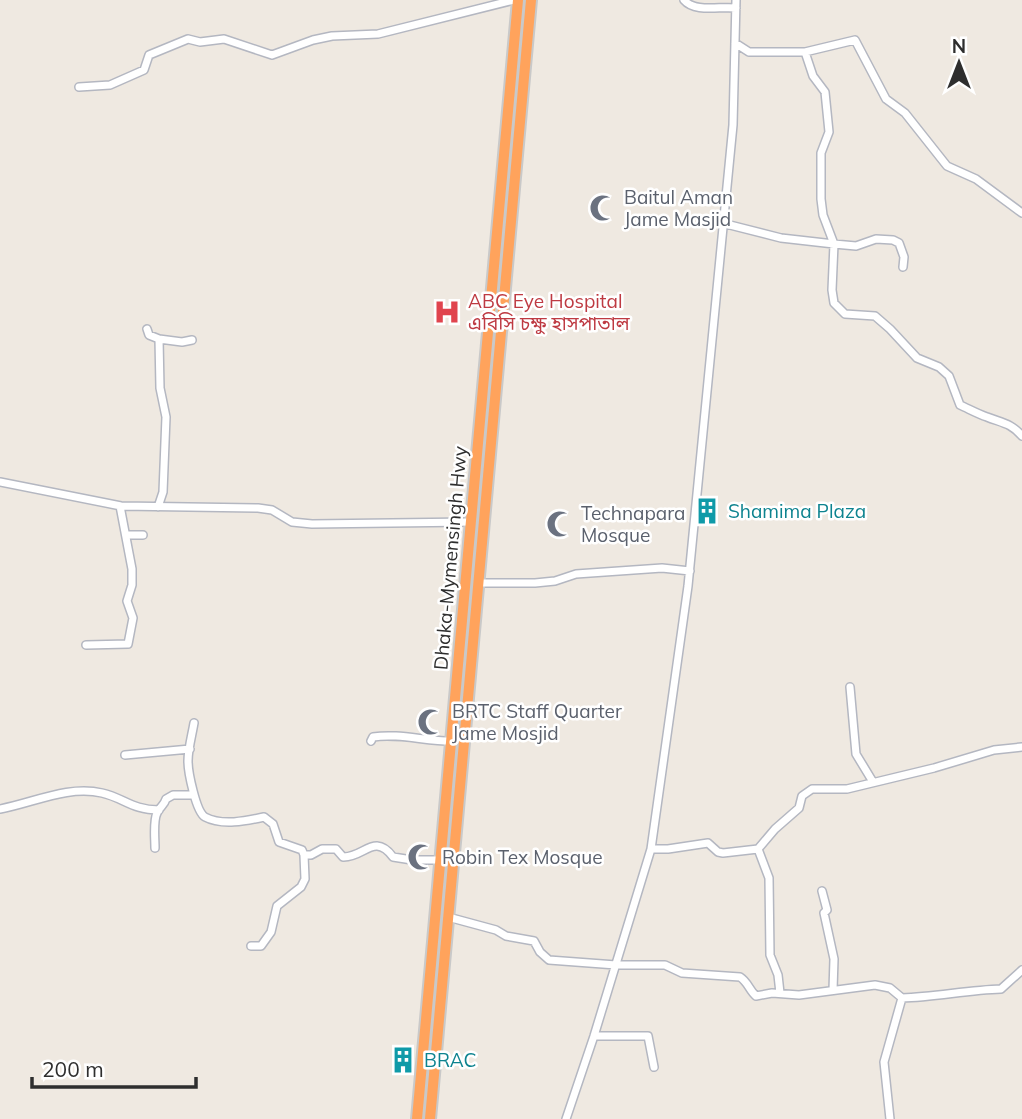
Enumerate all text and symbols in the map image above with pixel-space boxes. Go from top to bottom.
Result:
north arrow [924,28,994,98]
text: N [952,34,966,58]
place label: Baitul Aman Jame Masjid [624,185,733,231]
mosque icon: Baitul Aman Jame Masjid [588,193,618,223]
place label: ABC Eye Hospital এবিসি চক্ষু হাসপাতাল [468,289,631,335]
hospital icon: ABC Eye Hospital এবিসি চক্ষু হাসপাতাল [432,297,462,327]
street label: Dhaka-Mymensingh Hwy [428,445,472,671]
building icon: Shamima Plaza [692,496,722,526]
place label: Shamima Plaza [728,499,866,523]
place label: Technapara Mosque [581,501,685,547]
mosque icon: Technapara Mosque [545,509,575,539]
place label: BRTC Staff Quarter Jame Mosjid [452,699,622,745]
mosque icon: BRTC Staff Quarter Jame Mosjid [416,707,446,737]
mosque icon: Robin Tex Mosque [406,842,436,872]
place label: Robin Tex Mosque [442,845,602,869]
building icon: BRAC [388,1045,418,1075]
scale bar [32,1046,196,1090]
place label: BRAC [424,1048,477,1072]
text: 200 m [42,1056,104,1082]

